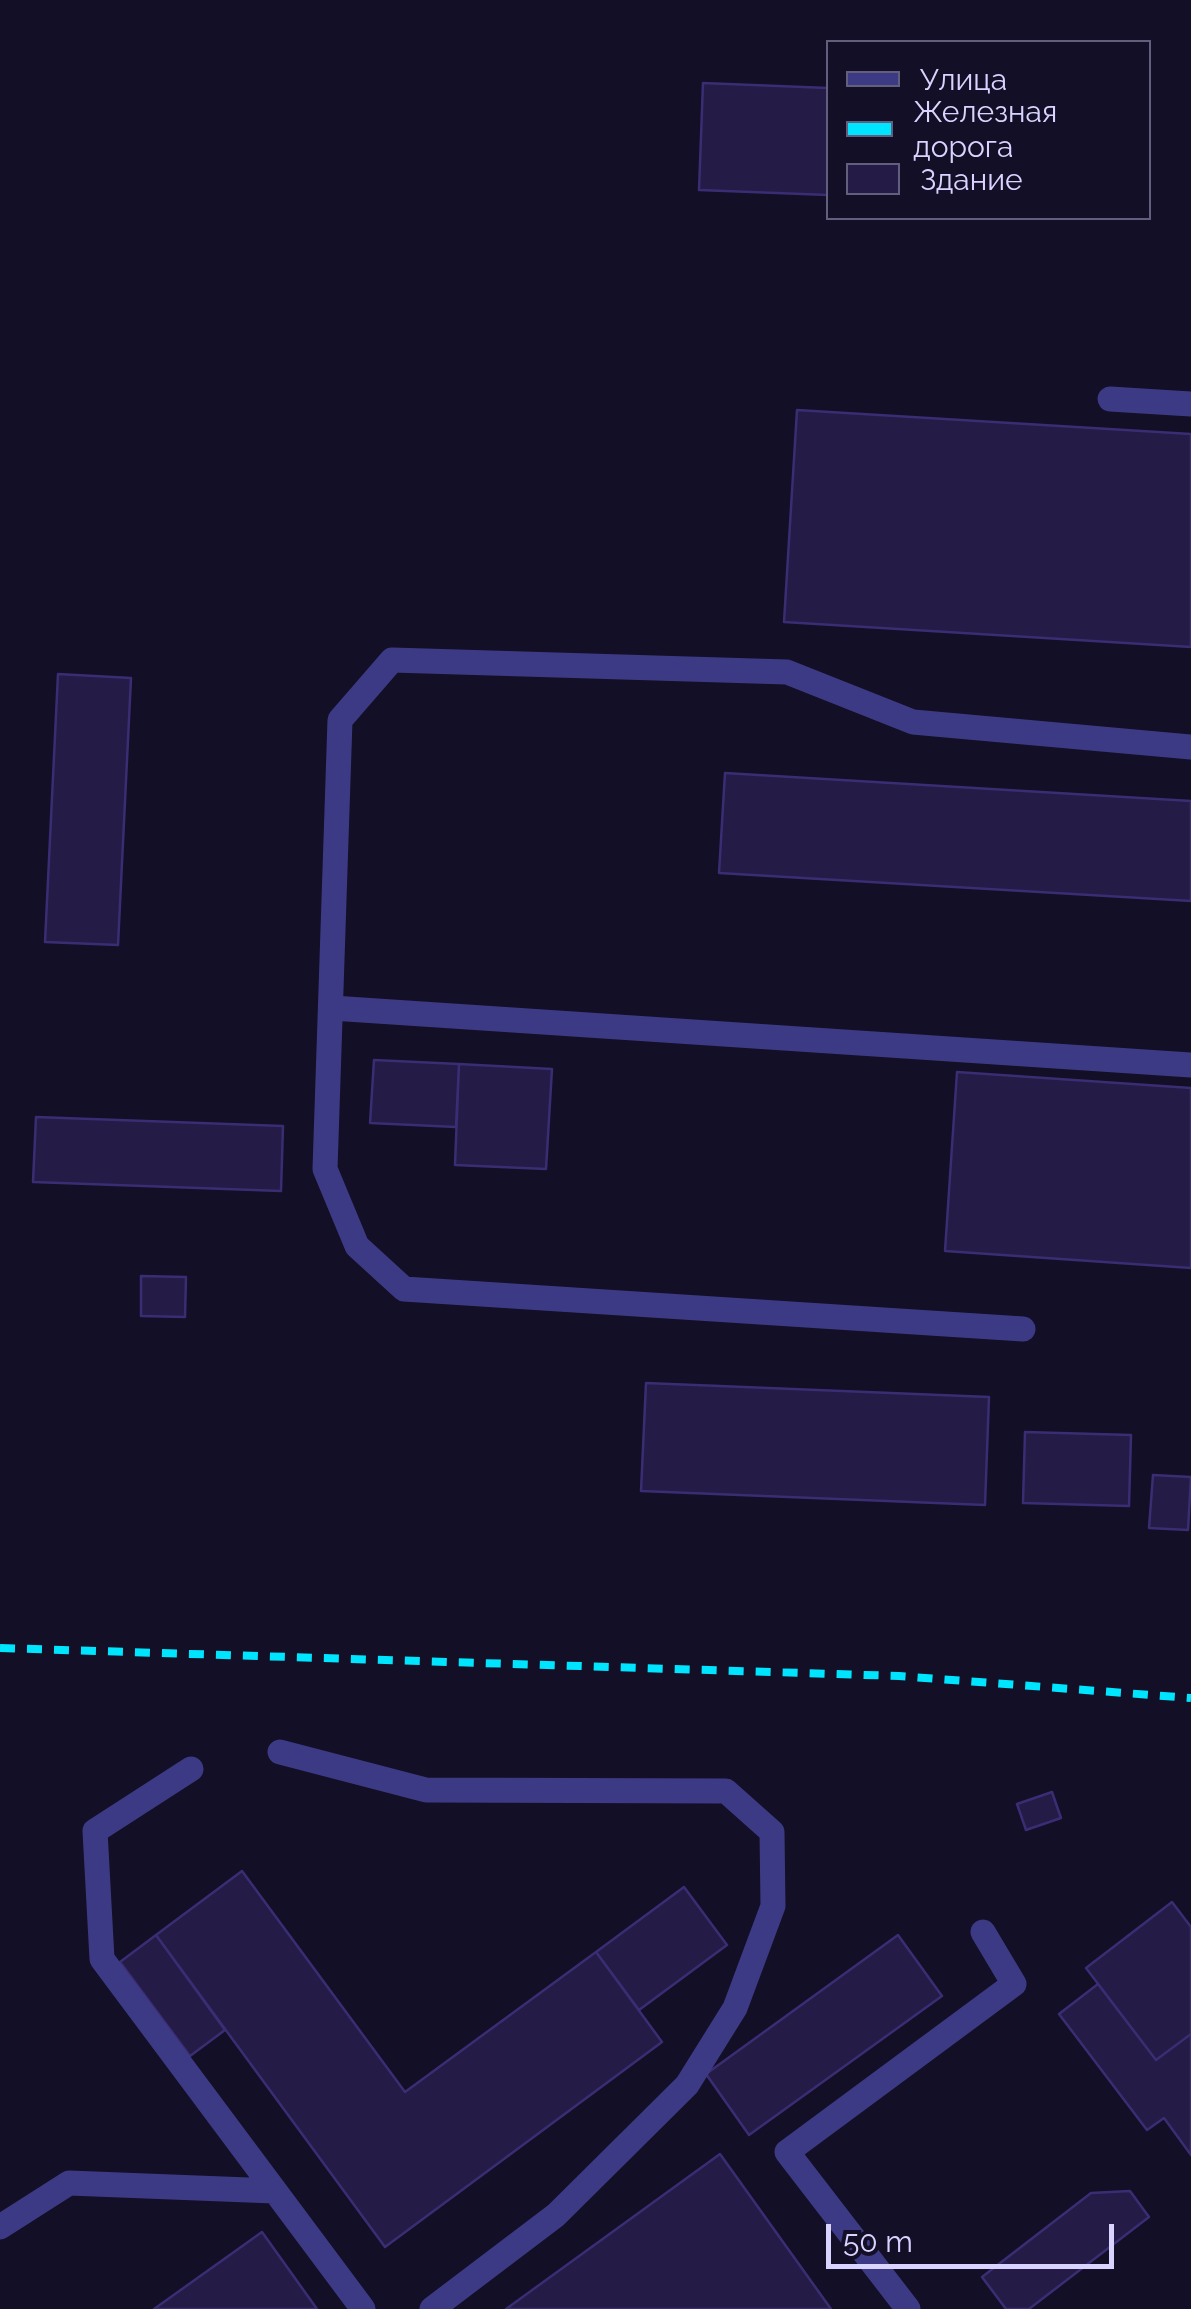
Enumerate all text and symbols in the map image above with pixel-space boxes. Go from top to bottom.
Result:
legend [826,40,1151,220]
text: Улица [920,62,1007,97]
text: Железная дорога [913,94,1057,164]
text: Здание [920,162,1023,197]
scale bar [831,2204,1118,2266]
text: 50 m [843,2224,913,2259]

